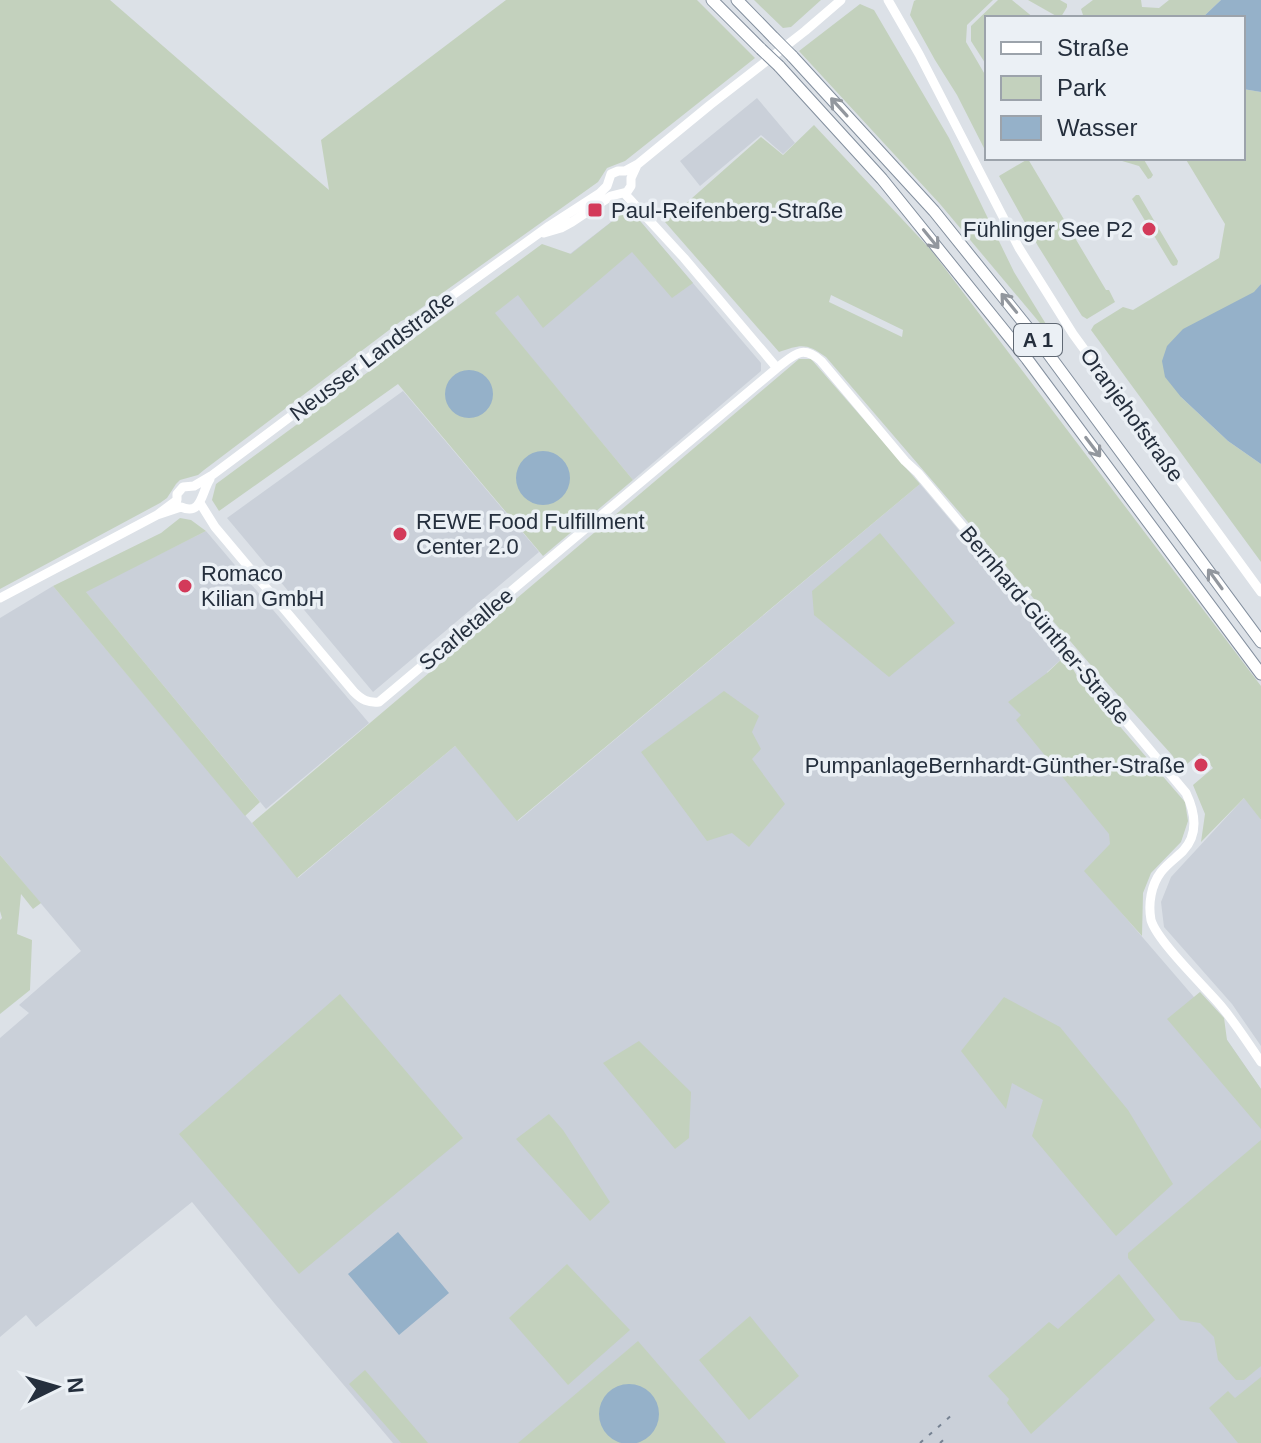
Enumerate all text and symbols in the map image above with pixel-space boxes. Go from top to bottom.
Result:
legend [985,16,1245,160]
text: Straße [1057,34,1129,61]
text: Park [1057,74,1107,101]
one-way arrow [830,97,848,117]
text: Wasser [1057,114,1137,141]
place label: Paul-Reifenberg-Straße [611,198,843,223]
marker: Paul-Reifenberg-Straße [586,201,604,219]
place label: Fühlinger See P2 [963,217,1133,242]
marker: Fühlinger See P2 [1140,220,1158,238]
one-way arrow [923,228,940,249]
street label: Neusser Landstraße [285,286,459,426]
one-way arrow [1000,293,1018,314]
road number: A 1 [1014,324,1062,356]
street label: Oranjehofstraße [1075,343,1189,487]
one-way arrow [1085,436,1102,457]
place label: REWE Food Fulfillment Center 2.0 [416,509,645,559]
street label: Bernhard-Günther-Straße [955,521,1135,729]
marker: REWE Food Fulfillment Center 2.0 [391,525,409,543]
place label: Romaco Kilian GmbH [201,561,324,611]
one-way arrow [1206,569,1223,590]
marker: Romaco Kilian GmbH [176,577,194,595]
street label: Scarletallee [414,582,518,676]
place label: PumpanlageBernhardt-Günther-Straße [805,753,1185,778]
marker: PumpanlageBernhardt-Günther-Straße [1192,756,1210,774]
north arrow [16,1347,96,1427]
text: N [62,1376,89,1394]

